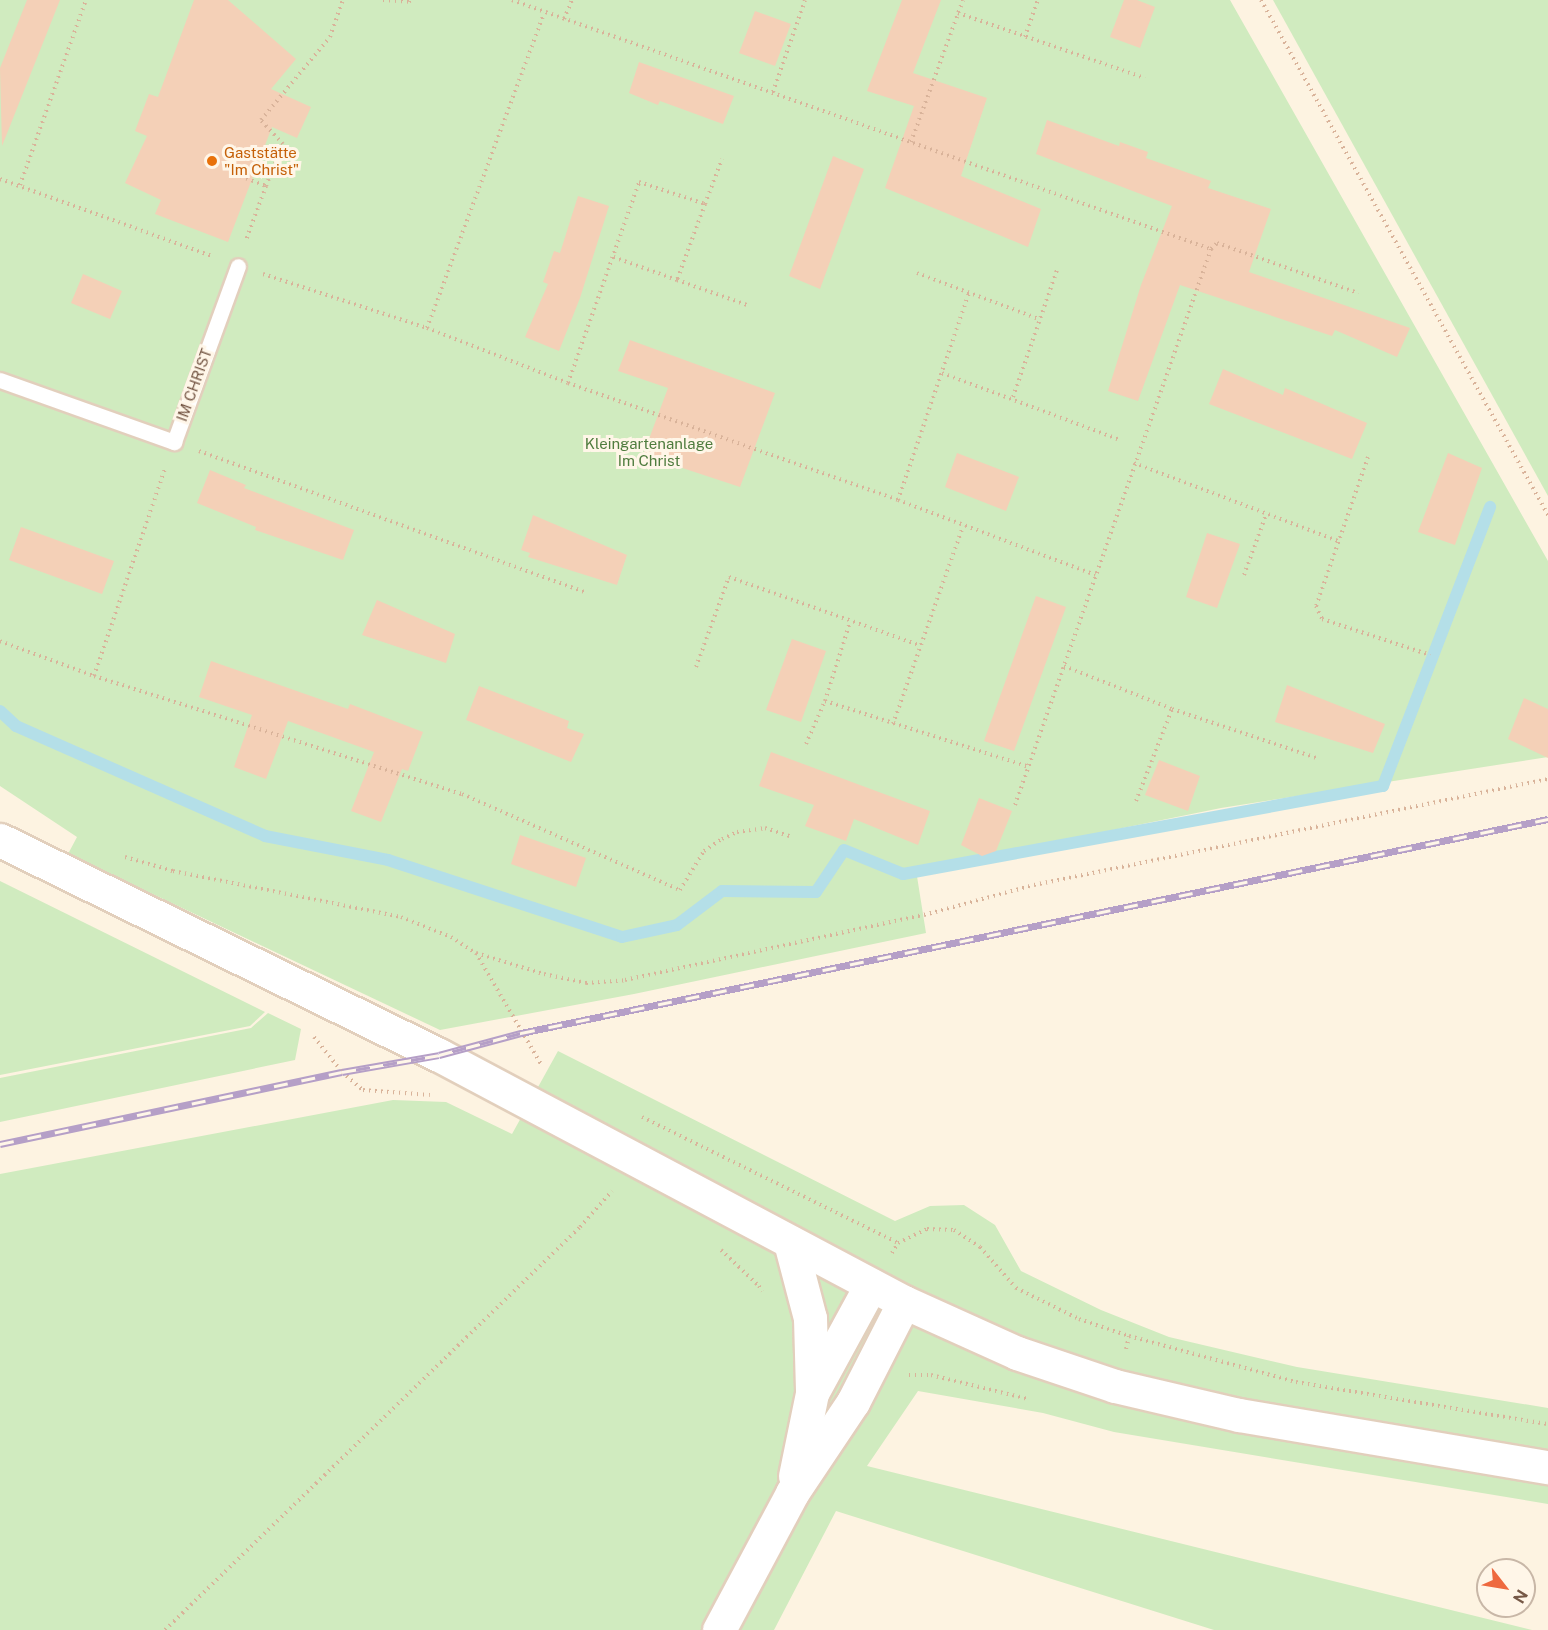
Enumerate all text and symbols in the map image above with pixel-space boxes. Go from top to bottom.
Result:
place label: Gaststätte "Im Christ" [224,143,299,178]
marker: Gaststätte "Im Christ" [205,154,219,168]
street label: IM CHRIST [173,346,215,424]
park label: Kleingartenanlage Im Christ [585,434,713,469]
north arrow [1476,1558,1536,1618]
text: N [1509,1586,1532,1607]

